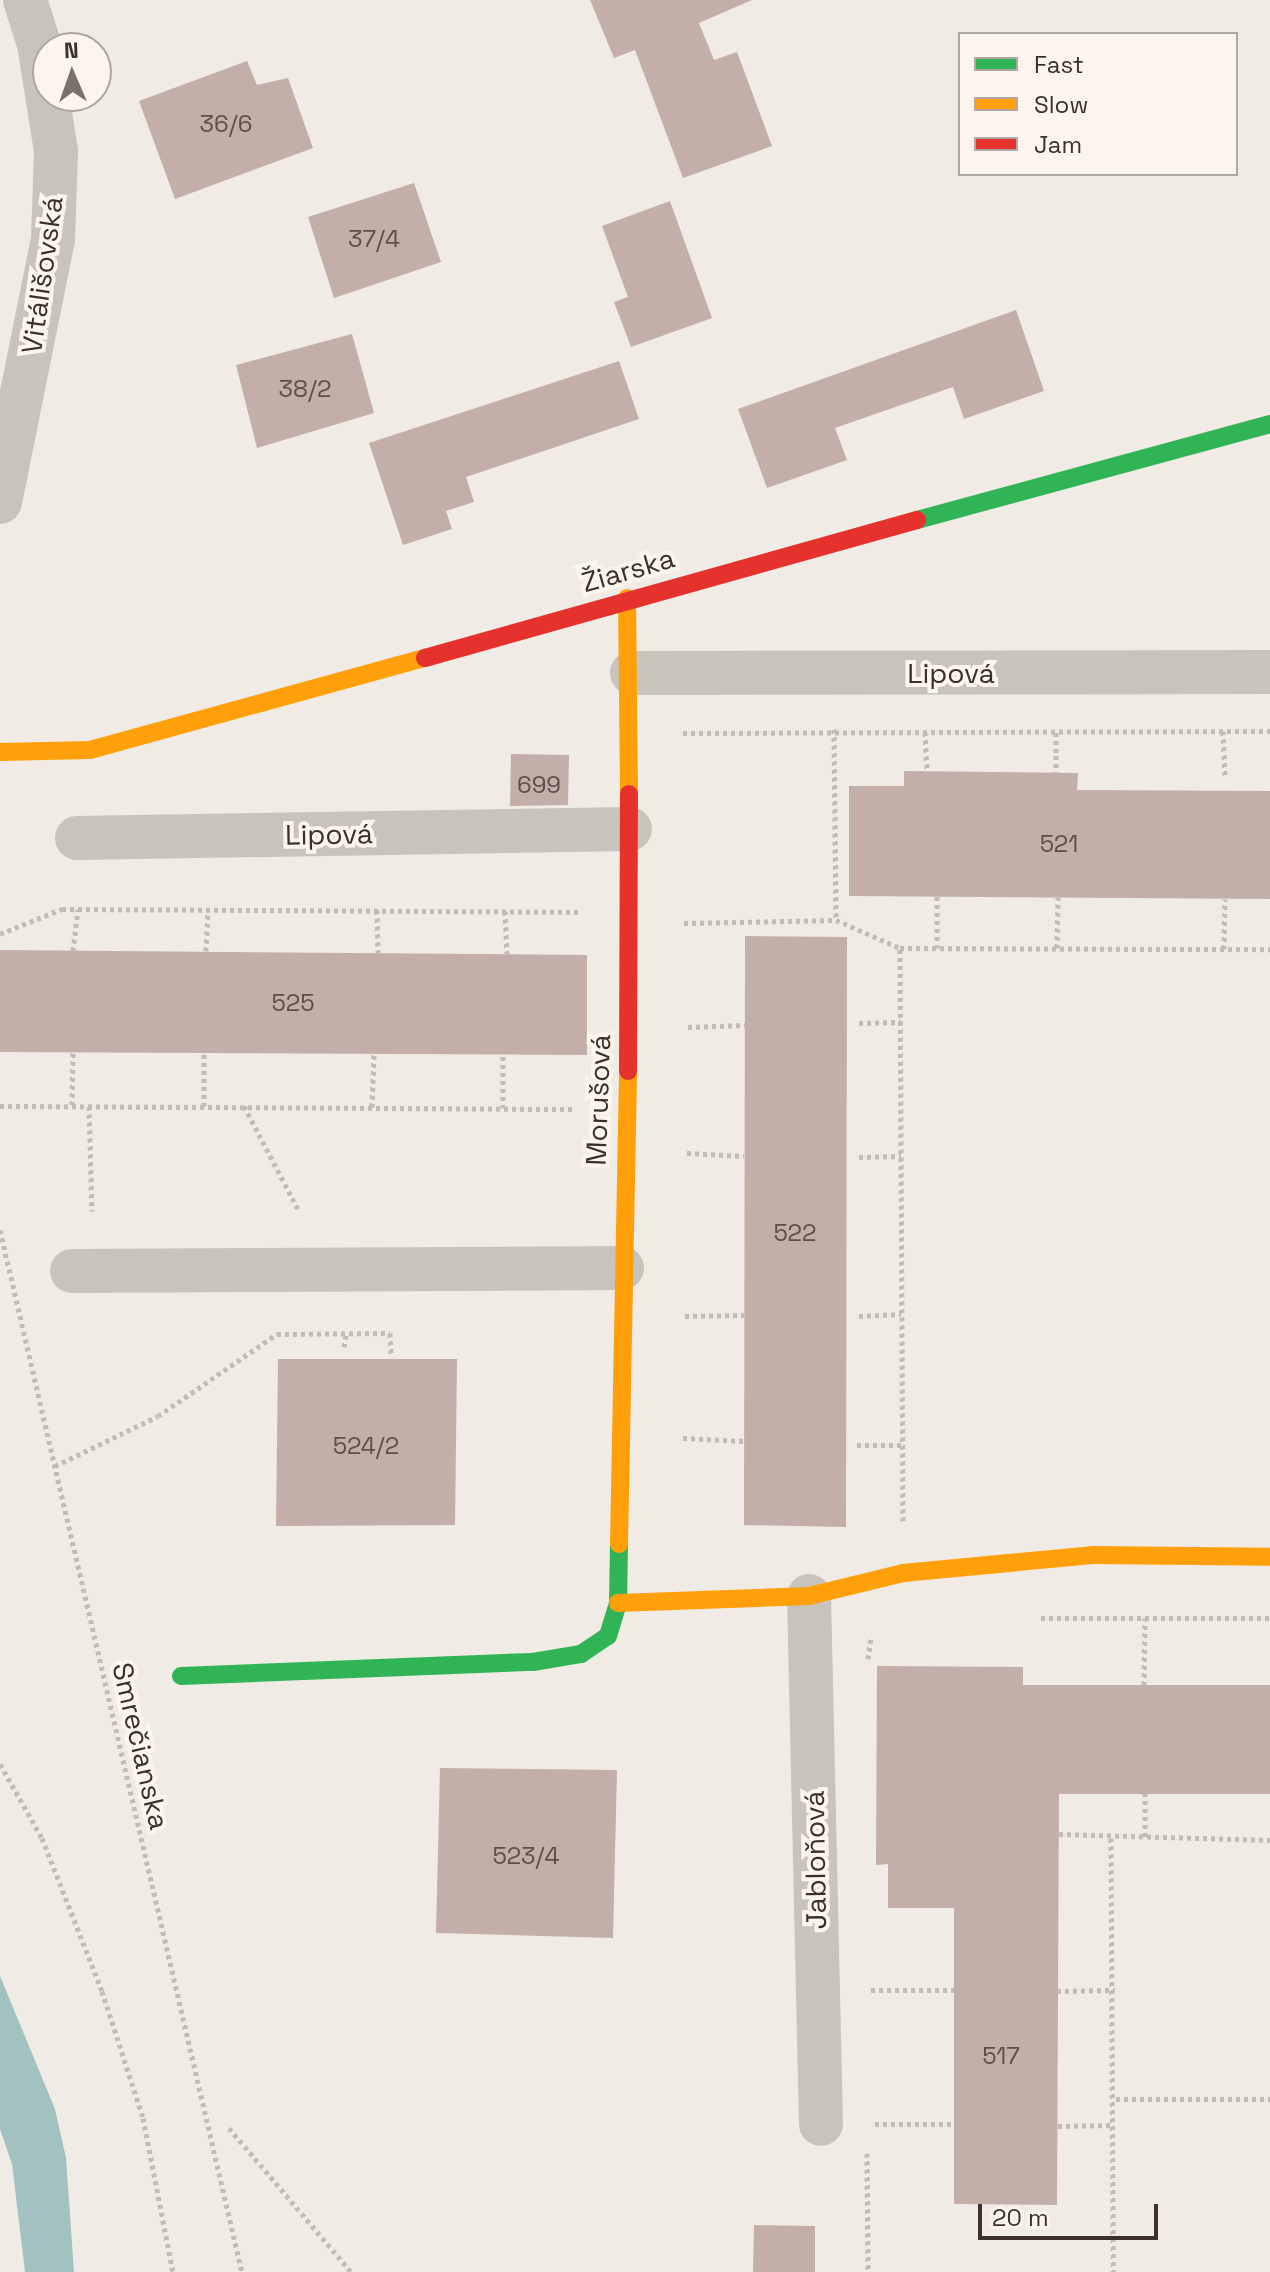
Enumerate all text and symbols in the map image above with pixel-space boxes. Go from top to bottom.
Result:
north arrow [32,32,112,112]
legend [958,32,1238,176]
text: N [63,36,79,64]
text: Fast [1034,49,1084,80]
text: Slow [1034,89,1088,120]
house number: 36/6 [200,110,252,138]
text: Jam [1034,129,1082,160]
street label: Vitálišovská [14,194,70,356]
house number: 37/4 [348,225,400,253]
house number: 38/2 [279,375,331,403]
street label: Žiarska [578,541,678,599]
street label: Lipová [907,656,995,690]
house number: 699 [517,771,561,799]
street label: Lipová [285,816,373,852]
house number: 521 [1040,830,1078,858]
house number: 525 [271,989,315,1017]
street label: Morušová [579,1034,617,1166]
house number: 522 [773,1219,817,1247]
house number: 524/2 [333,1432,399,1460]
street label: Smrečianska [105,1659,177,1833]
street label: Jabloňová [797,1790,833,1930]
house number: 523/4 [493,1842,559,1870]
house number: 517 [982,2042,1020,2070]
scale bar [982,2188,1162,2238]
text: 20 m [992,2202,1049,2233]

